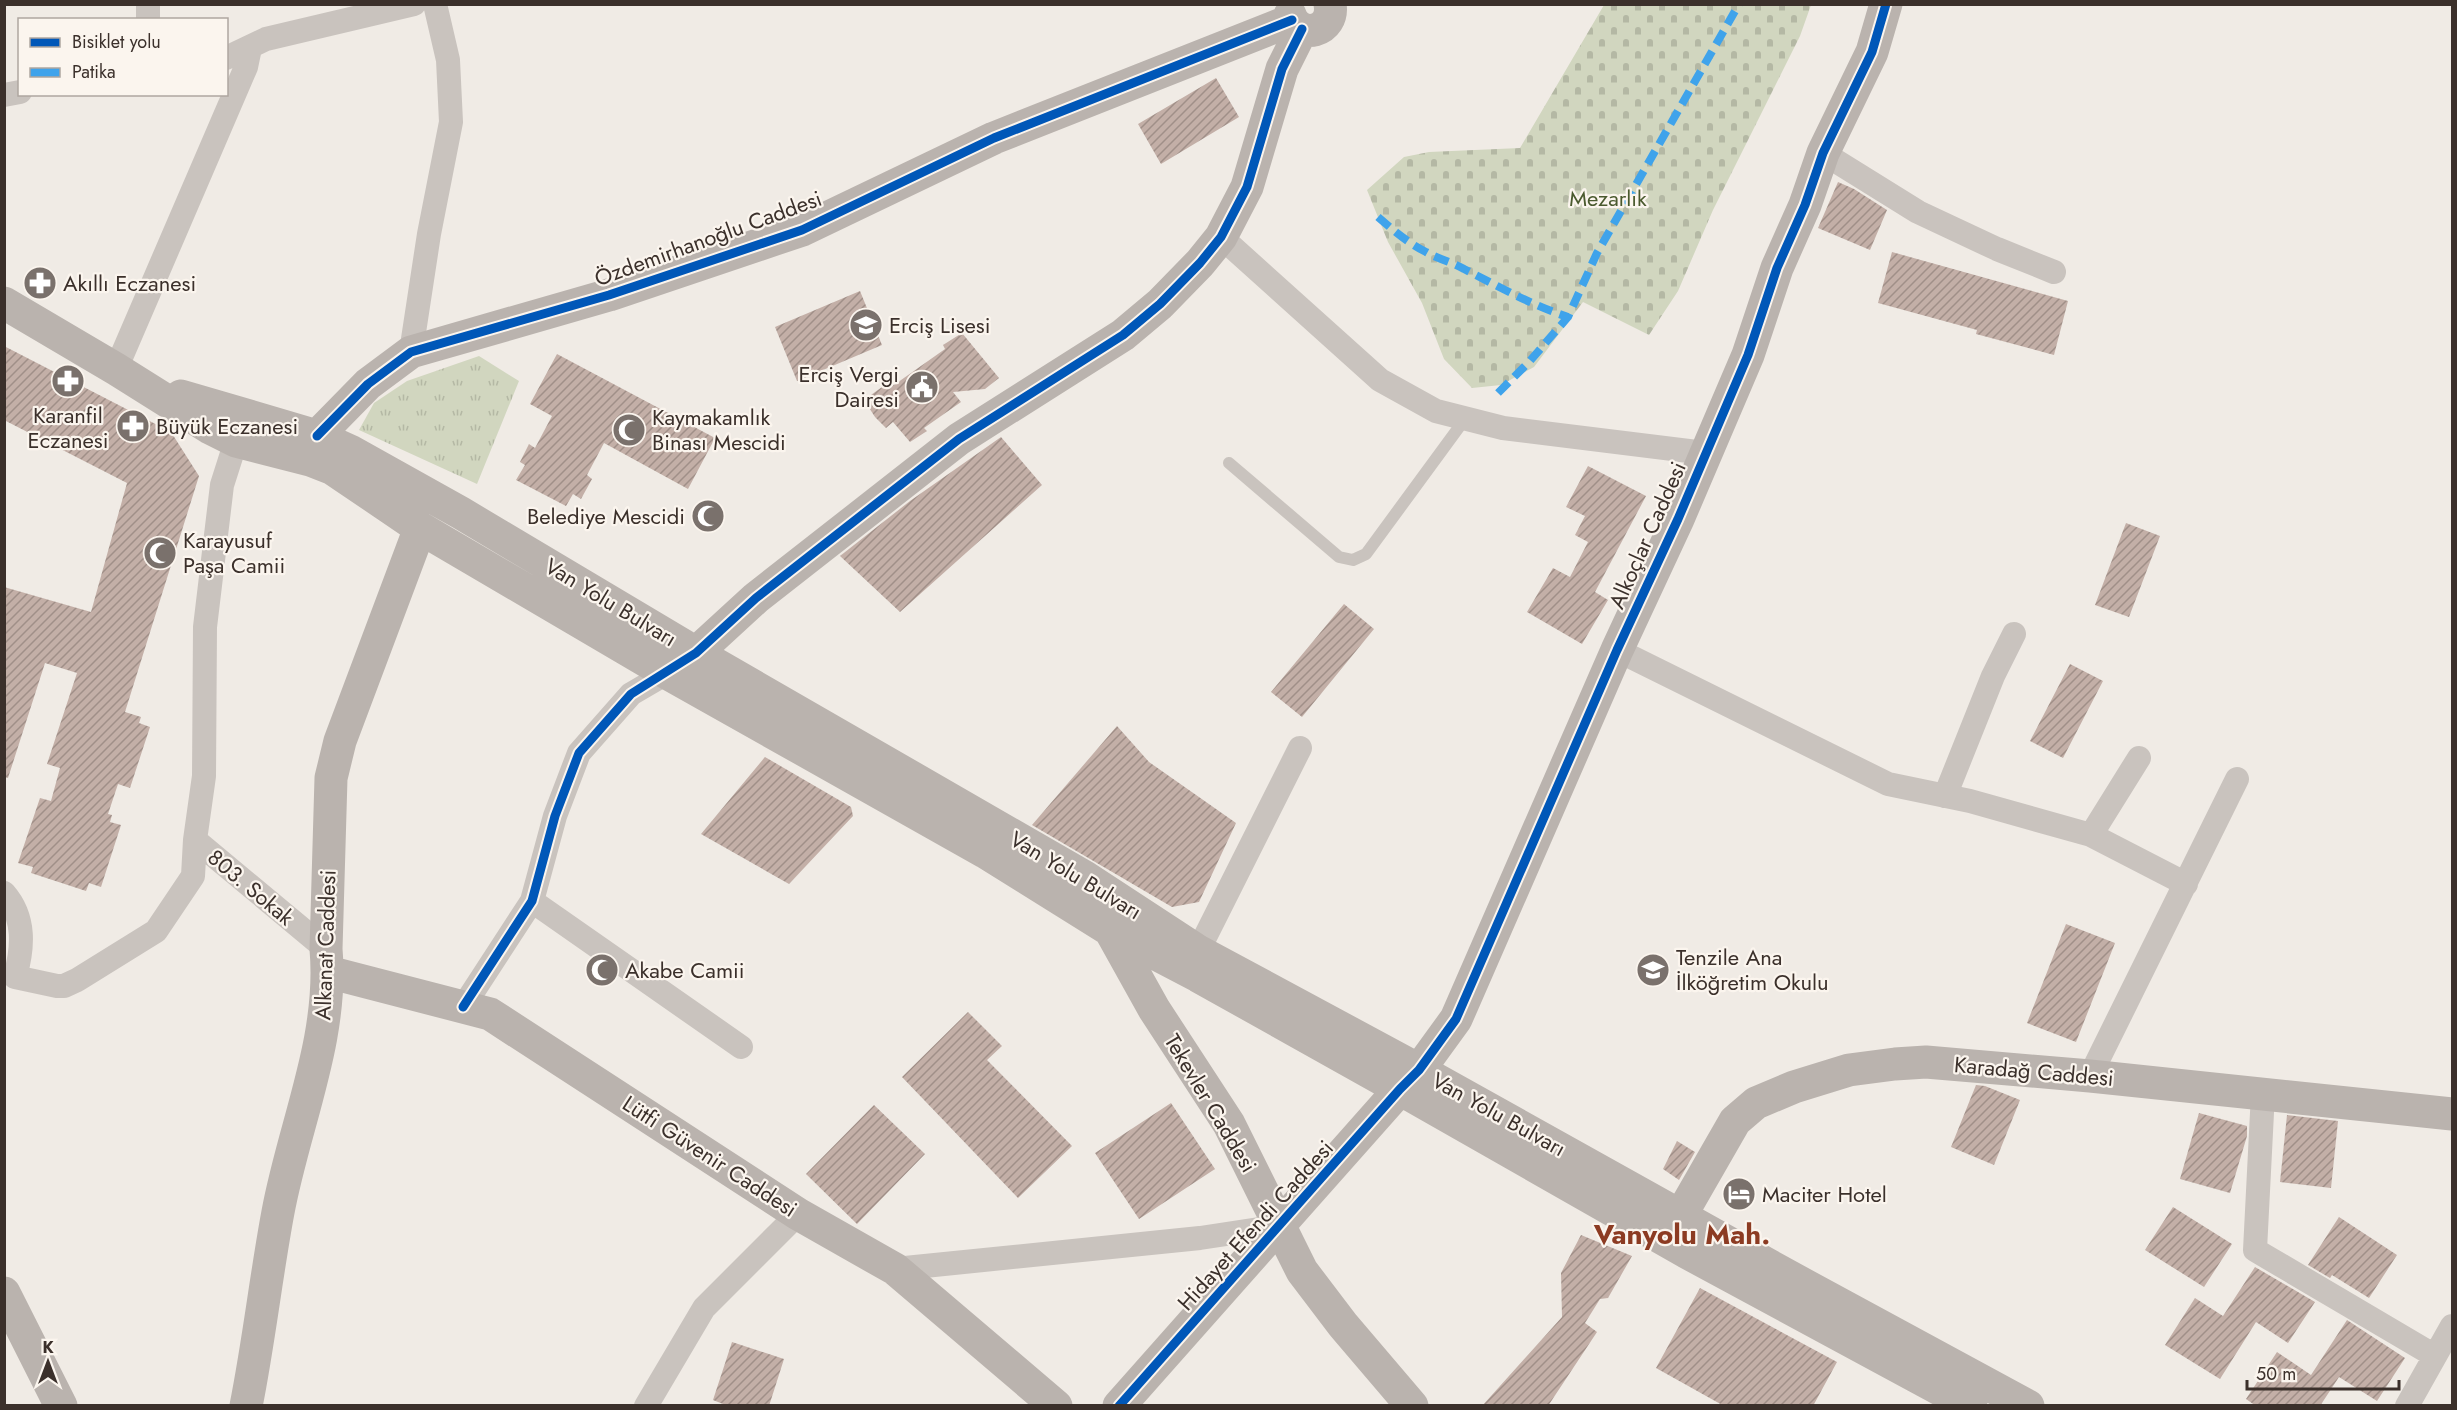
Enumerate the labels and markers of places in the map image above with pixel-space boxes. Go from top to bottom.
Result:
pharmacy icon: Akıllı Eczanesi [22,265,58,301]
place label: Akıllı Eczanesi [63,267,196,299]
school or university icon: Erciş Lisesi [848,307,884,343]
place label: Erciş Lisesi [889,309,990,341]
place label: Erciş Vergi Dairesi [798,358,899,415]
pharmacy icon: Karanfil Eczanesi [50,363,86,399]
public building icon: Erciş Vergi Dairesi [904,369,940,405]
place label: Karanfil Eczanesi [28,399,108,456]
place label: Kaymakamlık Binası Mescidi [652,401,786,458]
pharmacy icon: Büyük Eczanesi [115,408,151,444]
place label: Büyük Eczanesi [156,410,298,442]
mosque icon: Kaymakamlık Binası Mescidi [611,412,647,448]
mosque icon: Belediye Mescidi [690,498,726,534]
place label: Belediye Mescidi [527,500,685,532]
place label: Karayusuf Paşa Camii [183,524,285,581]
mosque icon: Karayusuf Paşa Camii [142,535,178,571]
place label: Tenzile Ana İlköğretim Okulu [1676,941,1829,998]
mosque icon: Akabe Camii [584,952,620,988]
school or university icon: Tenzile Ana İlköğretim Okulu [1635,952,1671,988]
place label: Akabe Camii [625,954,745,986]
hotel icon: Maciter Hotel [1721,1176,1757,1212]
place label: Maciter Hotel [1762,1178,1887,1210]

